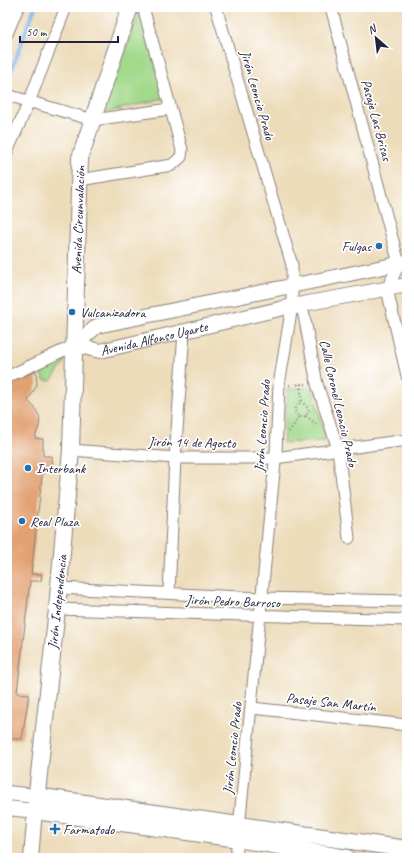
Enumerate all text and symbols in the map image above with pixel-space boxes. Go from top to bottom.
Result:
scale bar [20,18,118,44]
north arrow [356,18,396,58]
text: N [365,20,380,37]
text: 50 m [26,24,48,40]
street label: Jirón Leoncio Prado [236,48,279,143]
street label: Pasaje Las Brisas [357,78,396,164]
street label: Avenida Circunvalación [68,165,89,274]
place label: Fulgas [342,238,372,255]
marker: Fulgas [374,241,384,251]
place label: Vulcanizadora [80,304,147,321]
marker: Vulcanizadora [67,307,77,317]
street label: Avenida Alfonso Ugarte [99,318,211,360]
street label: Calle Coronel Leoncio Prado [316,338,362,470]
street label: Jirón Leoncio Prado [251,378,274,474]
street label: Jirón 14 de Agosto [147,433,237,452]
place label: Interbank [36,460,86,477]
marker: Interbank [23,463,33,473]
place label: Real Plaza [30,513,79,530]
marker: Real Plaza [17,516,27,526]
street label: Jirón Independencia [44,553,71,651]
street label: Jirón Pedro Barroso [185,591,282,612]
street label: Pasaje San Martín [285,689,377,716]
street label: Jirón Leoncio Prado [219,700,246,796]
place label: Farmatodo [63,821,115,838]
marker: Farmatodo [50,824,60,834]

